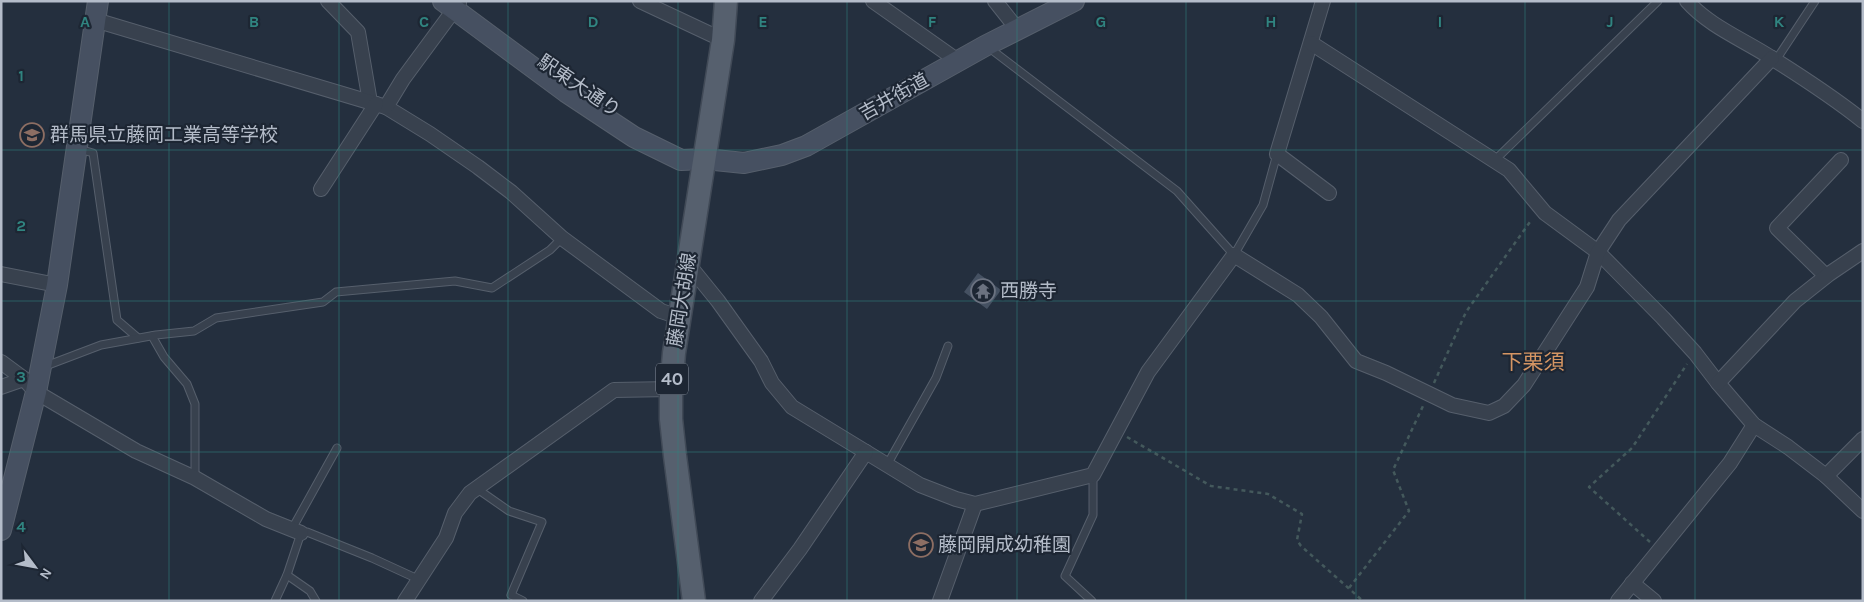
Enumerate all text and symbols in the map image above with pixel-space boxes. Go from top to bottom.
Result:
text: A [80,12,90,31]
text: B [249,12,259,31]
text: C [419,12,429,31]
text: D [588,12,599,31]
text: E [758,12,768,31]
text: F [928,12,937,31]
text: G [1096,12,1106,31]
text: H [1265,12,1277,31]
text: I [1438,12,1442,31]
text: J [1606,12,1614,31]
text: K [1774,12,1785,31]
street label: 駅東大通り [533,50,625,122]
text: 1 [18,66,24,85]
street label: 吉井街道 [855,69,933,125]
school or university icon: 群馬県立藤岡工業高等学校 [19,122,45,148]
place label: 群馬県立藤岡工業高等学校 [50,124,278,146]
text: 2 [16,216,26,235]
street label: 藤岡大胡線 [664,251,700,349]
temple icon: 西勝寺 [970,278,996,304]
place label: 西勝寺 [1000,280,1057,302]
district label: 下栗須 [1502,350,1565,374]
road number: 40 [656,364,688,394]
text: 3 [16,367,26,386]
text: 4 [16,517,26,536]
school or university icon: 藤岡開成幼稚園 [908,532,934,558]
place label: 藤岡開成幼稚園 [938,534,1071,556]
north arrow [10,542,60,592]
text: N [36,565,55,582]

